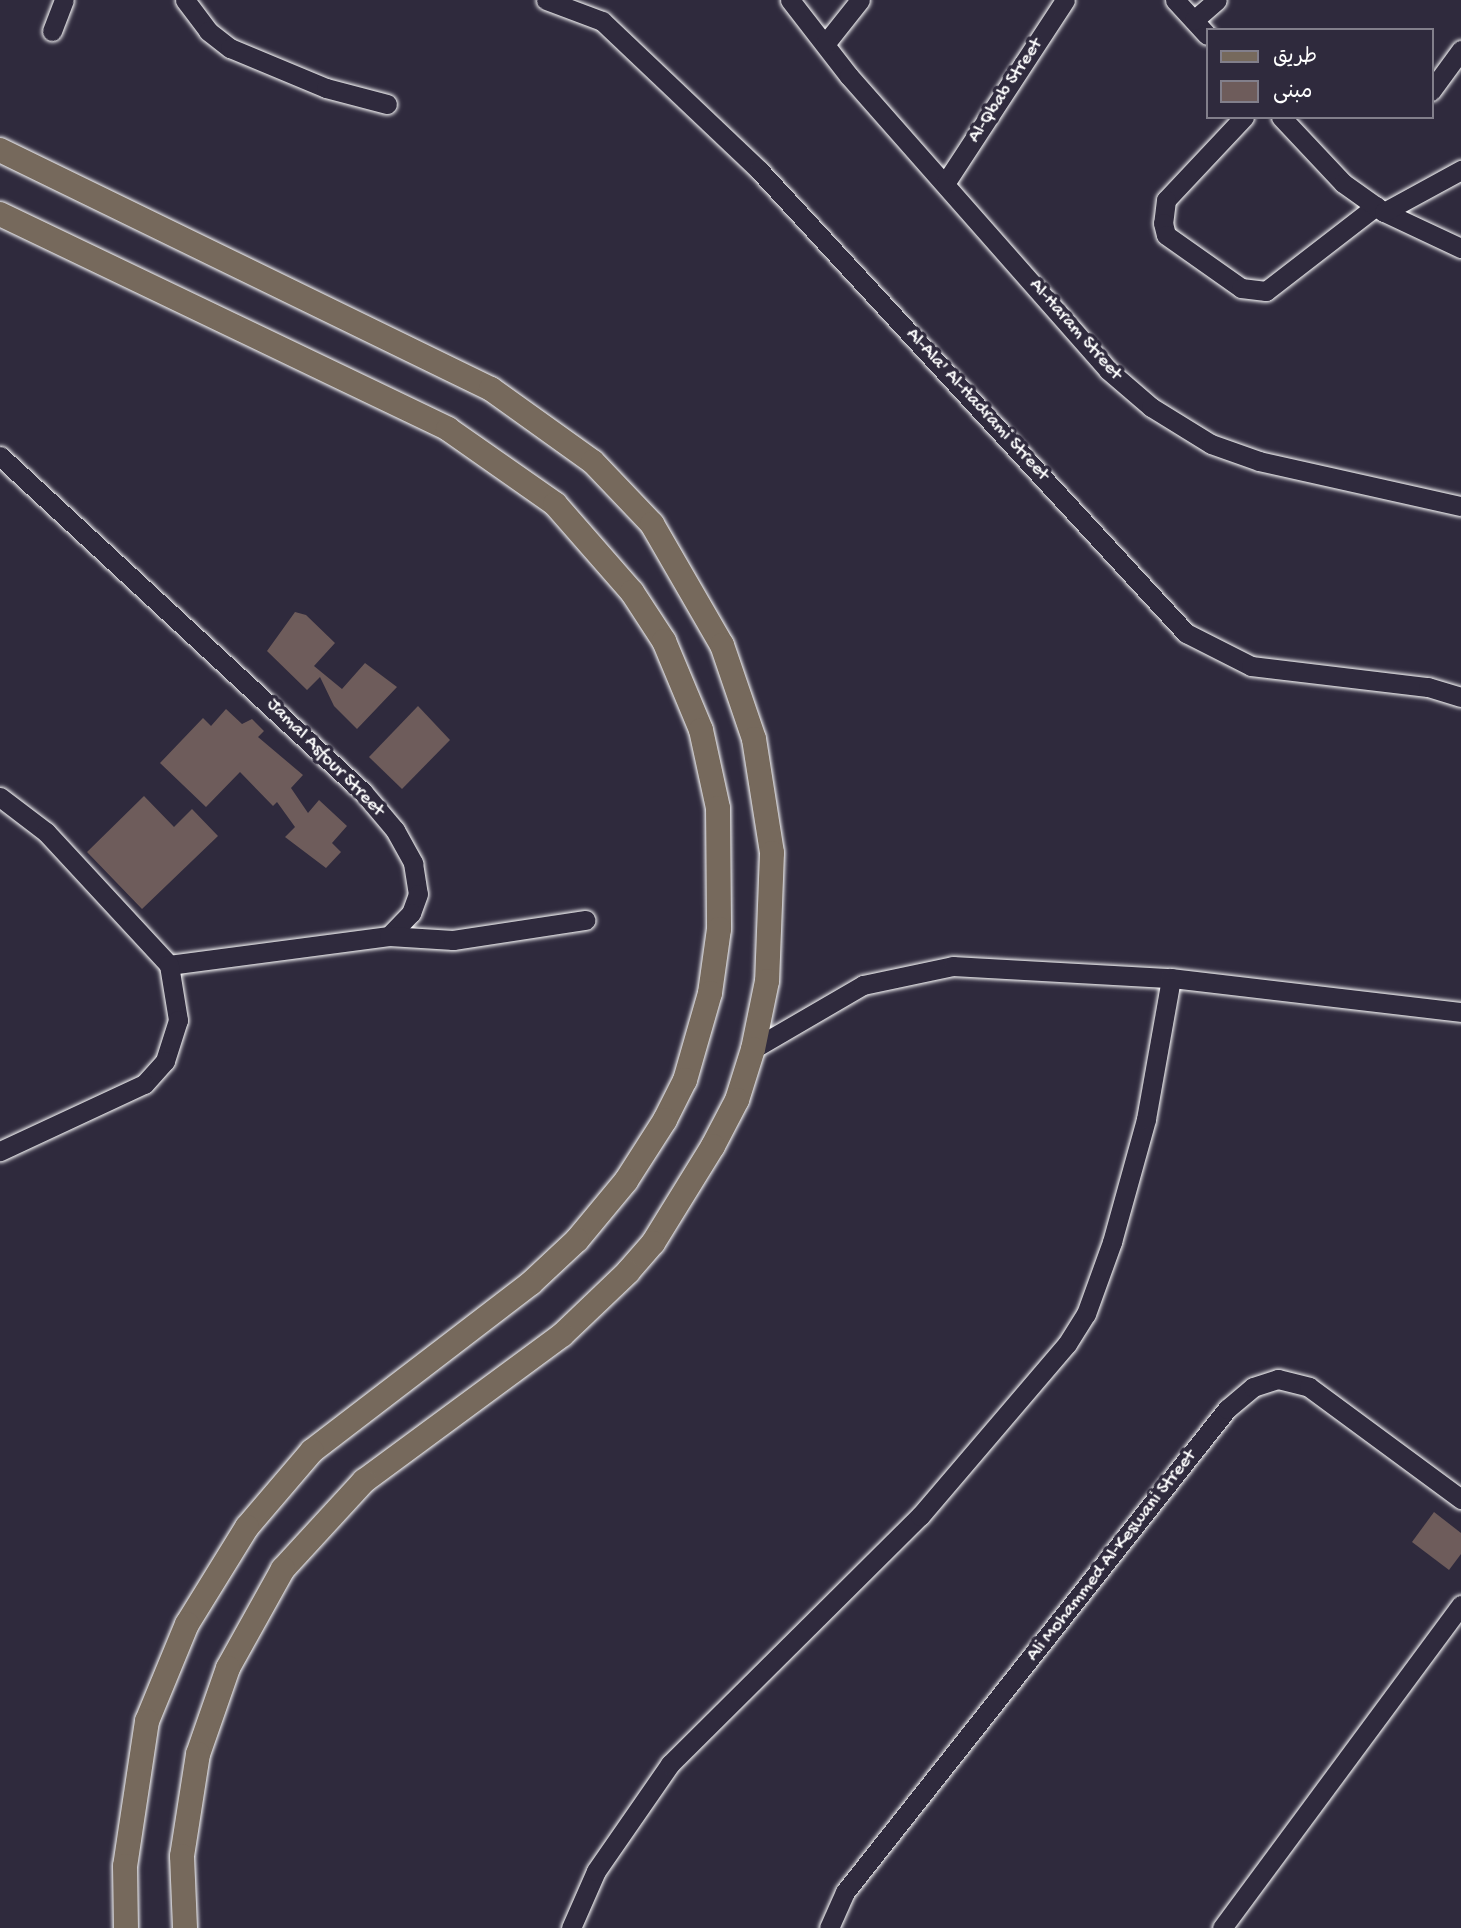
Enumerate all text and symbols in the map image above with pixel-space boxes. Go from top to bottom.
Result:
legend [1206,28,1433,119]
street label: Al-Qbab Street [964,35,1048,147]
text: طريق [1273,46,1317,71]
text: مبنى [1273,81,1312,106]
street label: Al-Haram Street [1023,275,1127,385]
street label: Al-Ala' Al-Hadrami Street [900,324,1054,486]
street label: Jamal Asfour Street [261,694,389,822]
street label: Ali Mohammed Al-Keswani Street [1022,1446,1202,1666]

